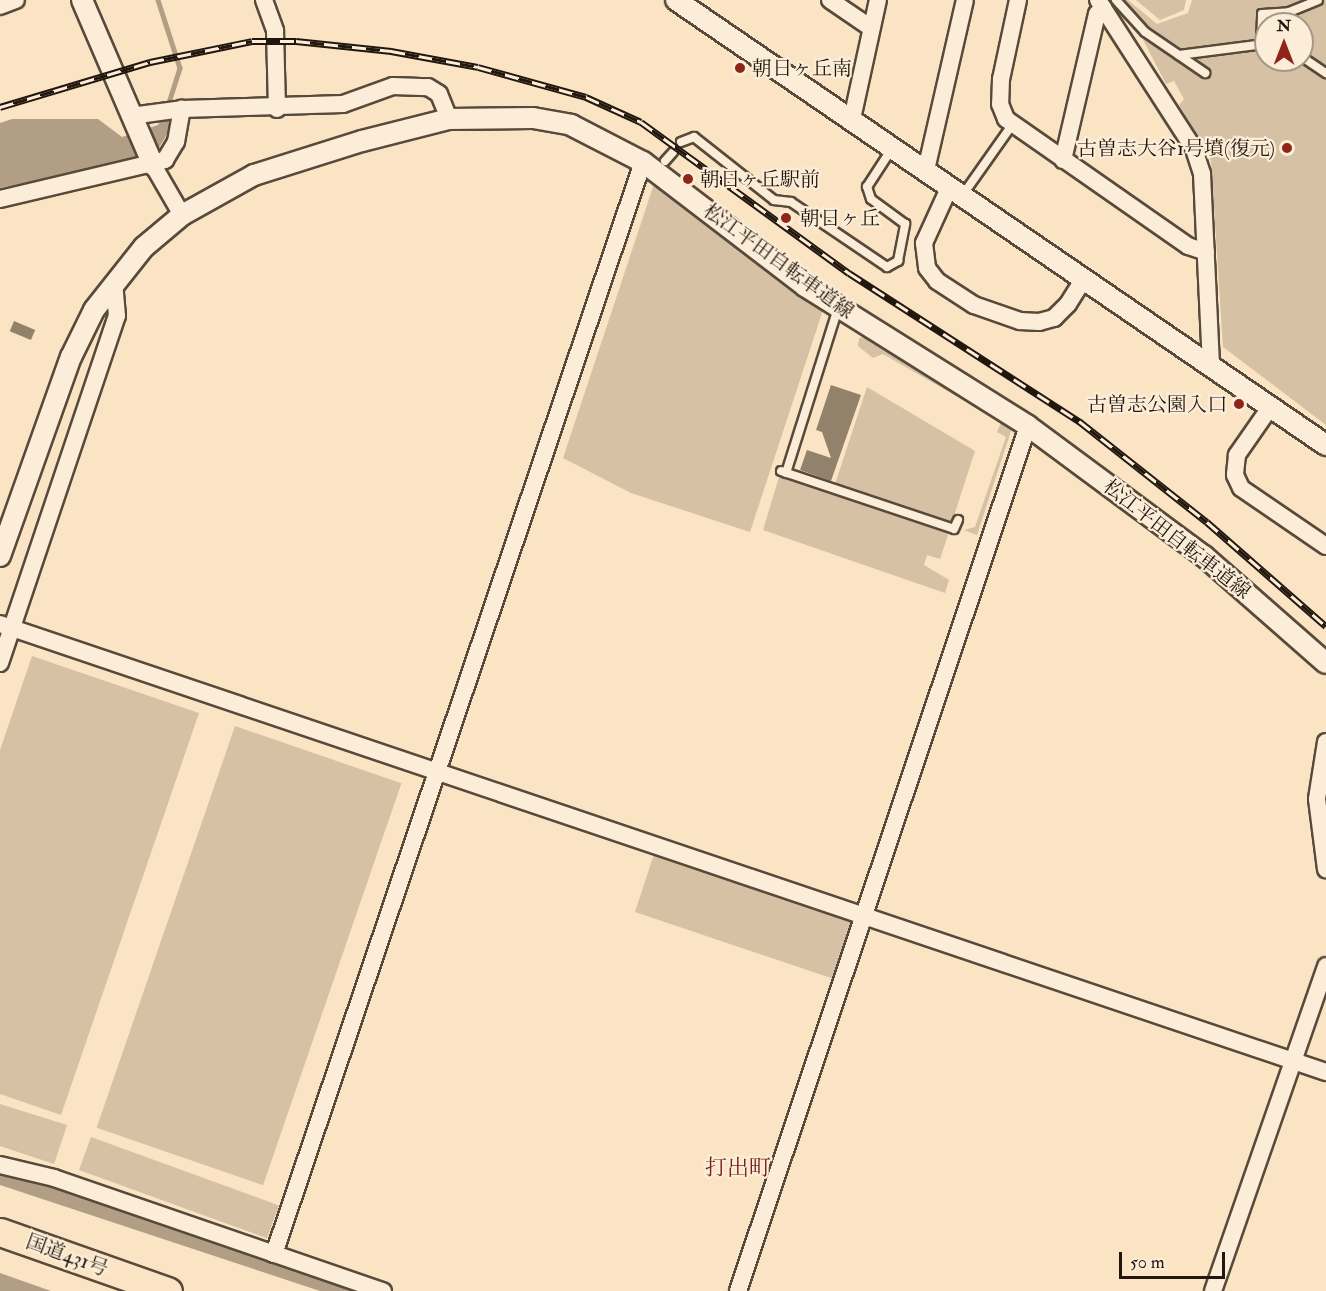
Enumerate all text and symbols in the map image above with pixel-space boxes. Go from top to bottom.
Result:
north arrow [1254,12,1314,72]
text: N [1277,16,1291,36]
place label: 朝日ヶ丘南 [752,56,852,80]
marker: 朝日ヶ丘南 [733,61,747,75]
place label: 古曽志大谷1号墳(復元) [1077,136,1275,160]
marker: 古曽志大谷1号墳(復元) [1280,141,1294,155]
place label: 朝日ヶ丘駅前 [700,167,820,191]
marker: 朝日ヶ丘駅前 [681,172,695,186]
street label: 松江平田自転車道線 [699,198,859,324]
place label: 朝日ヶ丘 [800,206,880,230]
marker: 朝日ヶ丘 [777,209,795,227]
place label: 古曽志公園入口 [1087,392,1227,416]
marker: 古曽志公園入口 [1232,397,1246,411]
street label: 松江平田自転車道線 [1099,474,1255,604]
district label: 打出町 [705,1156,771,1182]
street label: 国道431号 [23,1229,111,1281]
scale bar [1122,1240,1228,1278]
text: 50 m [1130,1251,1165,1274]

